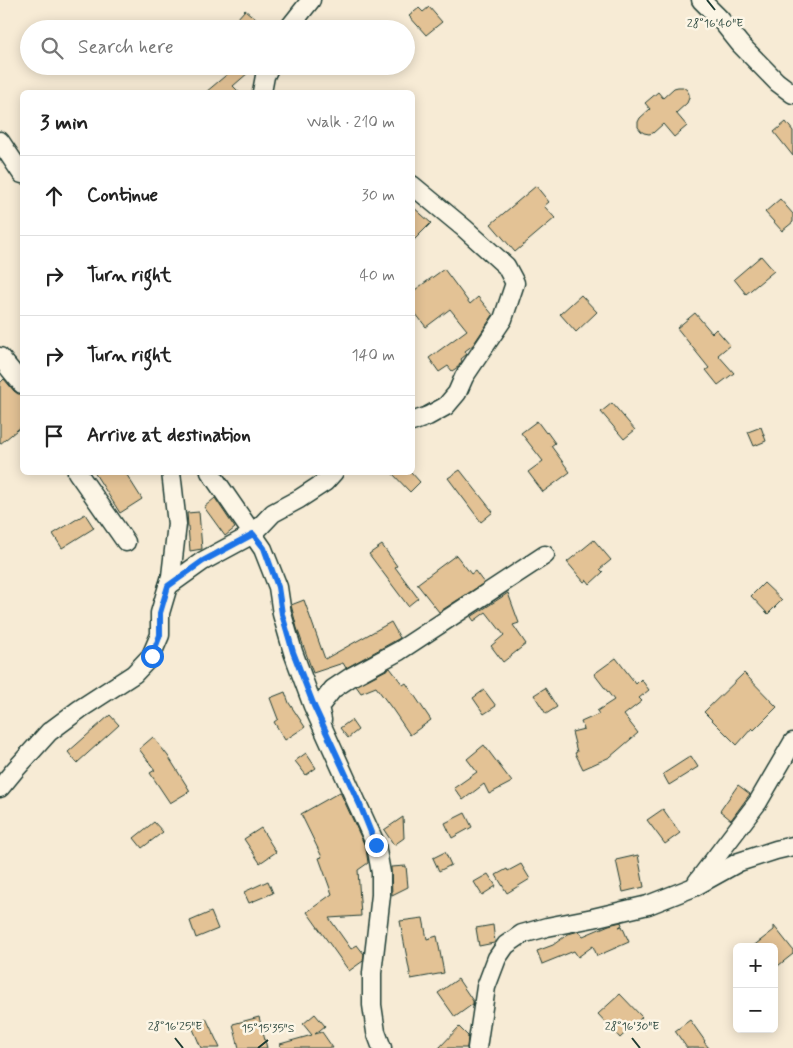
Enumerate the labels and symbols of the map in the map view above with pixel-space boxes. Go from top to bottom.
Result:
text: 28°16'40"E [687,16,743,32]
route start [141,645,164,668]
route end [365,834,388,857]
text: 28°16'25"E [148,1019,202,1035]
text: 28°16'30"E [605,1019,659,1035]
text: 15°15'35"S [242,1021,295,1037]

